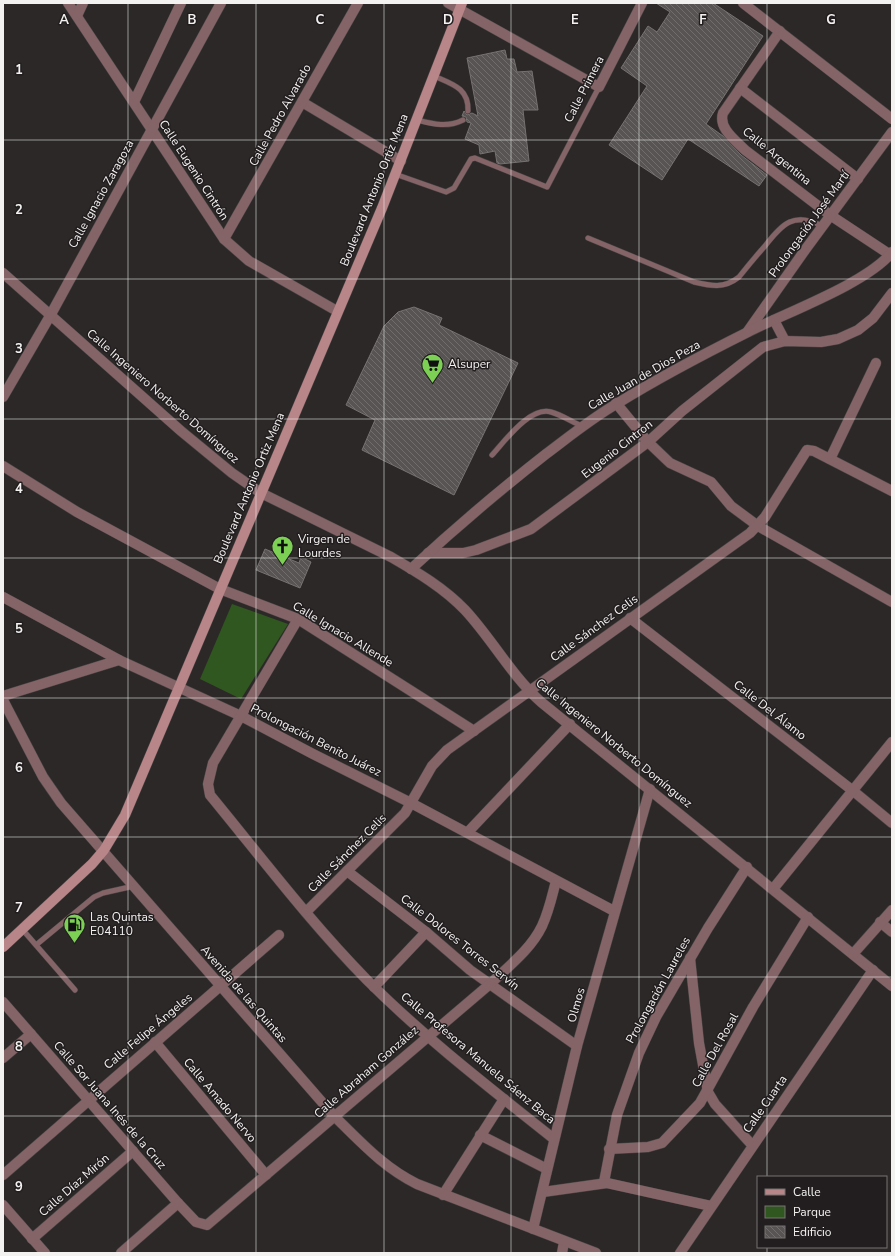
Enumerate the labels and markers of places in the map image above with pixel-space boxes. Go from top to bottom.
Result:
supermarket icon: Alsuper [419,351,445,384]
place label: Alsuper [448,356,491,372]
place label: Virgen de Lourdes [297,531,350,561]
church icon: Virgen de Lourdes [270,533,296,566]
place label: Las Quintas E04110 [90,909,154,939]
fuel station icon: Las Quintas E04110 [61,911,87,944]

